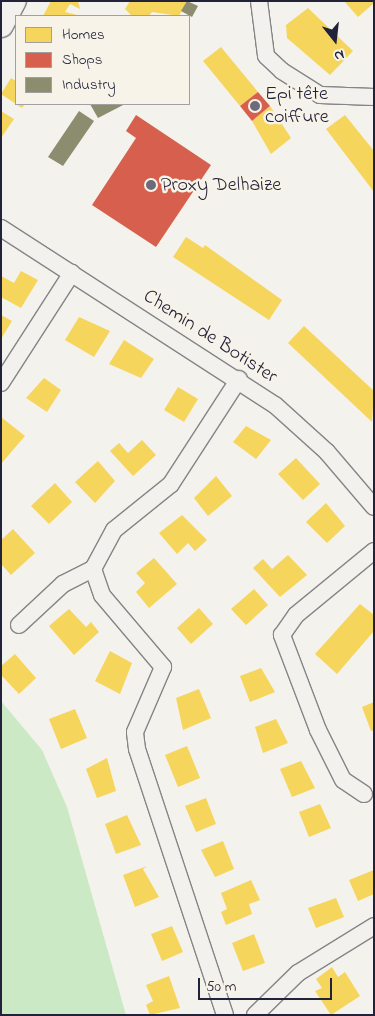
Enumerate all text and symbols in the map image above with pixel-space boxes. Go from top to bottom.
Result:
legend [15,15,190,105]
north arrow [310,15,360,65]
text: Homes [62,24,105,46]
text: N [332,44,347,66]
text: Shops [62,49,102,71]
text: Industry [62,74,116,96]
place label: Epi tête coiffure [265,82,329,129]
marker: Epi tête coiffure [249,100,261,112]
place label: Proxy Delhaize [161,173,281,197]
marker: Proxy Delhaize [145,179,157,191]
street label: Chemin de Botister [139,285,281,389]
scale bar [200,968,334,1000]
text: 50 m [206,976,236,998]

